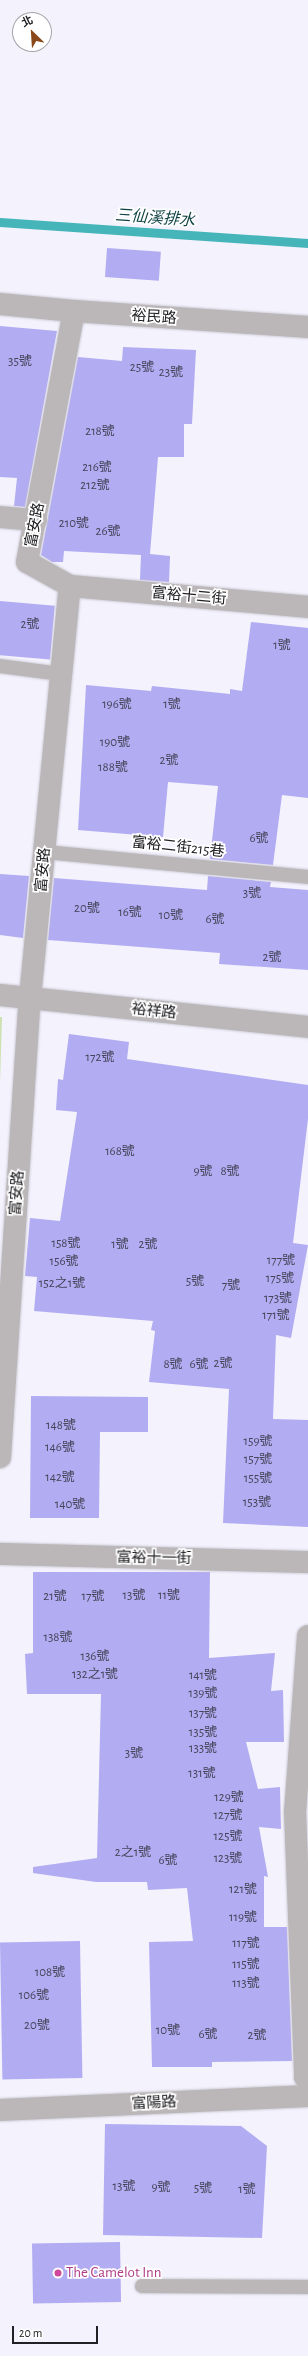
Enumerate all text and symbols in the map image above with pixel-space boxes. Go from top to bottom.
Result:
north arrow [12,12,52,52]
text: 北 [20,14,34,29]
water label: 三仙溪排水 [114,206,196,230]
street label: 裕民路 [131,306,177,328]
house number: 35號 [8,354,32,370]
house number: 25號 [130,360,154,376]
house number: 23號 [159,365,183,381]
house number: 218號 [85,424,115,440]
house number: 216號 [82,460,112,476]
house number: 212號 [80,478,110,494]
street label: 富安路 [22,501,48,549]
house number: 210號 [59,516,89,532]
house number: 26號 [95,524,121,540]
street label: 富裕十二街 [151,584,227,608]
house number: 2號 [21,617,39,633]
house number: 1號 [273,638,291,654]
house number: 196號 [102,697,132,713]
house number: 1號 [163,697,181,713]
house number: 190號 [100,735,130,751]
house number: 2號 [160,753,178,769]
house number: 188號 [98,760,128,776]
house number: 6號 [249,831,269,847]
street label: 富裕二街215巷 [131,833,225,861]
street label: 富安路 [32,847,54,893]
house number: 3號 [243,886,261,902]
house number: 20號 [74,901,100,917]
house number: 16號 [118,905,142,921]
house number: 10號 [159,908,183,924]
house number: 6號 [205,912,225,928]
house number: 2號 [263,950,281,966]
street label: 裕祥路 [131,1000,177,1022]
house number: 172號 [86,1050,114,1066]
house number: 168號 [105,1144,135,1160]
house number: 9號 [193,1164,213,1180]
house number: 8號 [220,1164,240,1180]
street label: 富安路 [6,1170,28,1216]
house number: 158號 [51,1236,81,1252]
house number: 1號 [111,1237,129,1253]
house number: 2號 [139,1237,157,1253]
house number: 177號 [267,1253,295,1269]
house number: 156號 [49,1254,79,1270]
house number: 175號 [266,1271,294,1287]
house number: 5號 [186,1274,204,1290]
house number: 152之1號 [39,1276,85,1292]
house number: 7號 [222,1278,240,1294]
house number: 173號 [264,1291,292,1307]
house number: 171號 [262,1308,290,1324]
house number: 2號 [214,1356,232,1372]
house number: 8號 [163,1357,183,1373]
house number: 6號 [189,1357,209,1373]
house number: 148號 [46,1418,76,1434]
house number: 159號 [243,1434,273,1450]
house number: 146號 [45,1440,75,1456]
house number: 157號 [244,1452,272,1468]
house number: 142號 [45,1470,75,1486]
house number: 155號 [244,1471,272,1487]
house number: 153號 [243,1495,271,1511]
house number: 140號 [55,1497,85,1513]
street label: 富裕十一街 [116,1548,192,1568]
house number: 13號 [123,1588,145,1604]
house number: 11號 [158,1588,180,1604]
house number: 21號 [43,1589,67,1605]
house number: 17號 [82,1589,104,1605]
house number: 138號 [44,1630,72,1646]
house number: 136號 [81,1649,109,1665]
house number: 132之1號 [72,1667,118,1683]
house number: 141號 [189,1668,217,1684]
house number: 139號 [189,1686,217,1702]
house number: 137號 [189,1706,217,1722]
house number: 135號 [189,1725,217,1741]
house number: 133號 [189,1741,217,1757]
house number: 3號 [125,1746,143,1762]
house number: 131號 [188,1766,216,1782]
house number: 129號 [214,1790,244,1806]
house number: 127號 [214,1808,242,1824]
house number: 125號 [214,1829,242,1845]
house number: 2之1號 [115,1845,151,1861]
house number: 123號 [214,1851,242,1867]
house number: 6號 [158,1853,178,1869]
house number: 121號 [229,1882,257,1898]
house number: 119號 [229,1910,257,1926]
house number: 117號 [232,1936,260,1952]
house number: 115號 [232,1957,260,1973]
house number: 108號 [35,1965,65,1981]
house number: 113號 [232,1976,260,1992]
house number: 106號 [19,1988,49,2004]
house number: 20號 [24,2018,50,2034]
house number: 10號 [156,2023,180,2039]
house number: 6號 [198,2027,218,2043]
house number: 2號 [248,2028,266,2044]
street label: 富陽路 [131,2093,177,2113]
house number: 13號 [113,2179,135,2195]
house number: 9號 [151,2180,171,2196]
house number: 5號 [194,2181,212,2197]
house number: 1號 [238,2182,256,2198]
place label: The Camelot Inn [66,2264,161,2282]
marker: The Camelot Inn [53,2268,63,2278]
scale bar [14,2318,100,2344]
text: 20 m [19,2327,42,2339]

